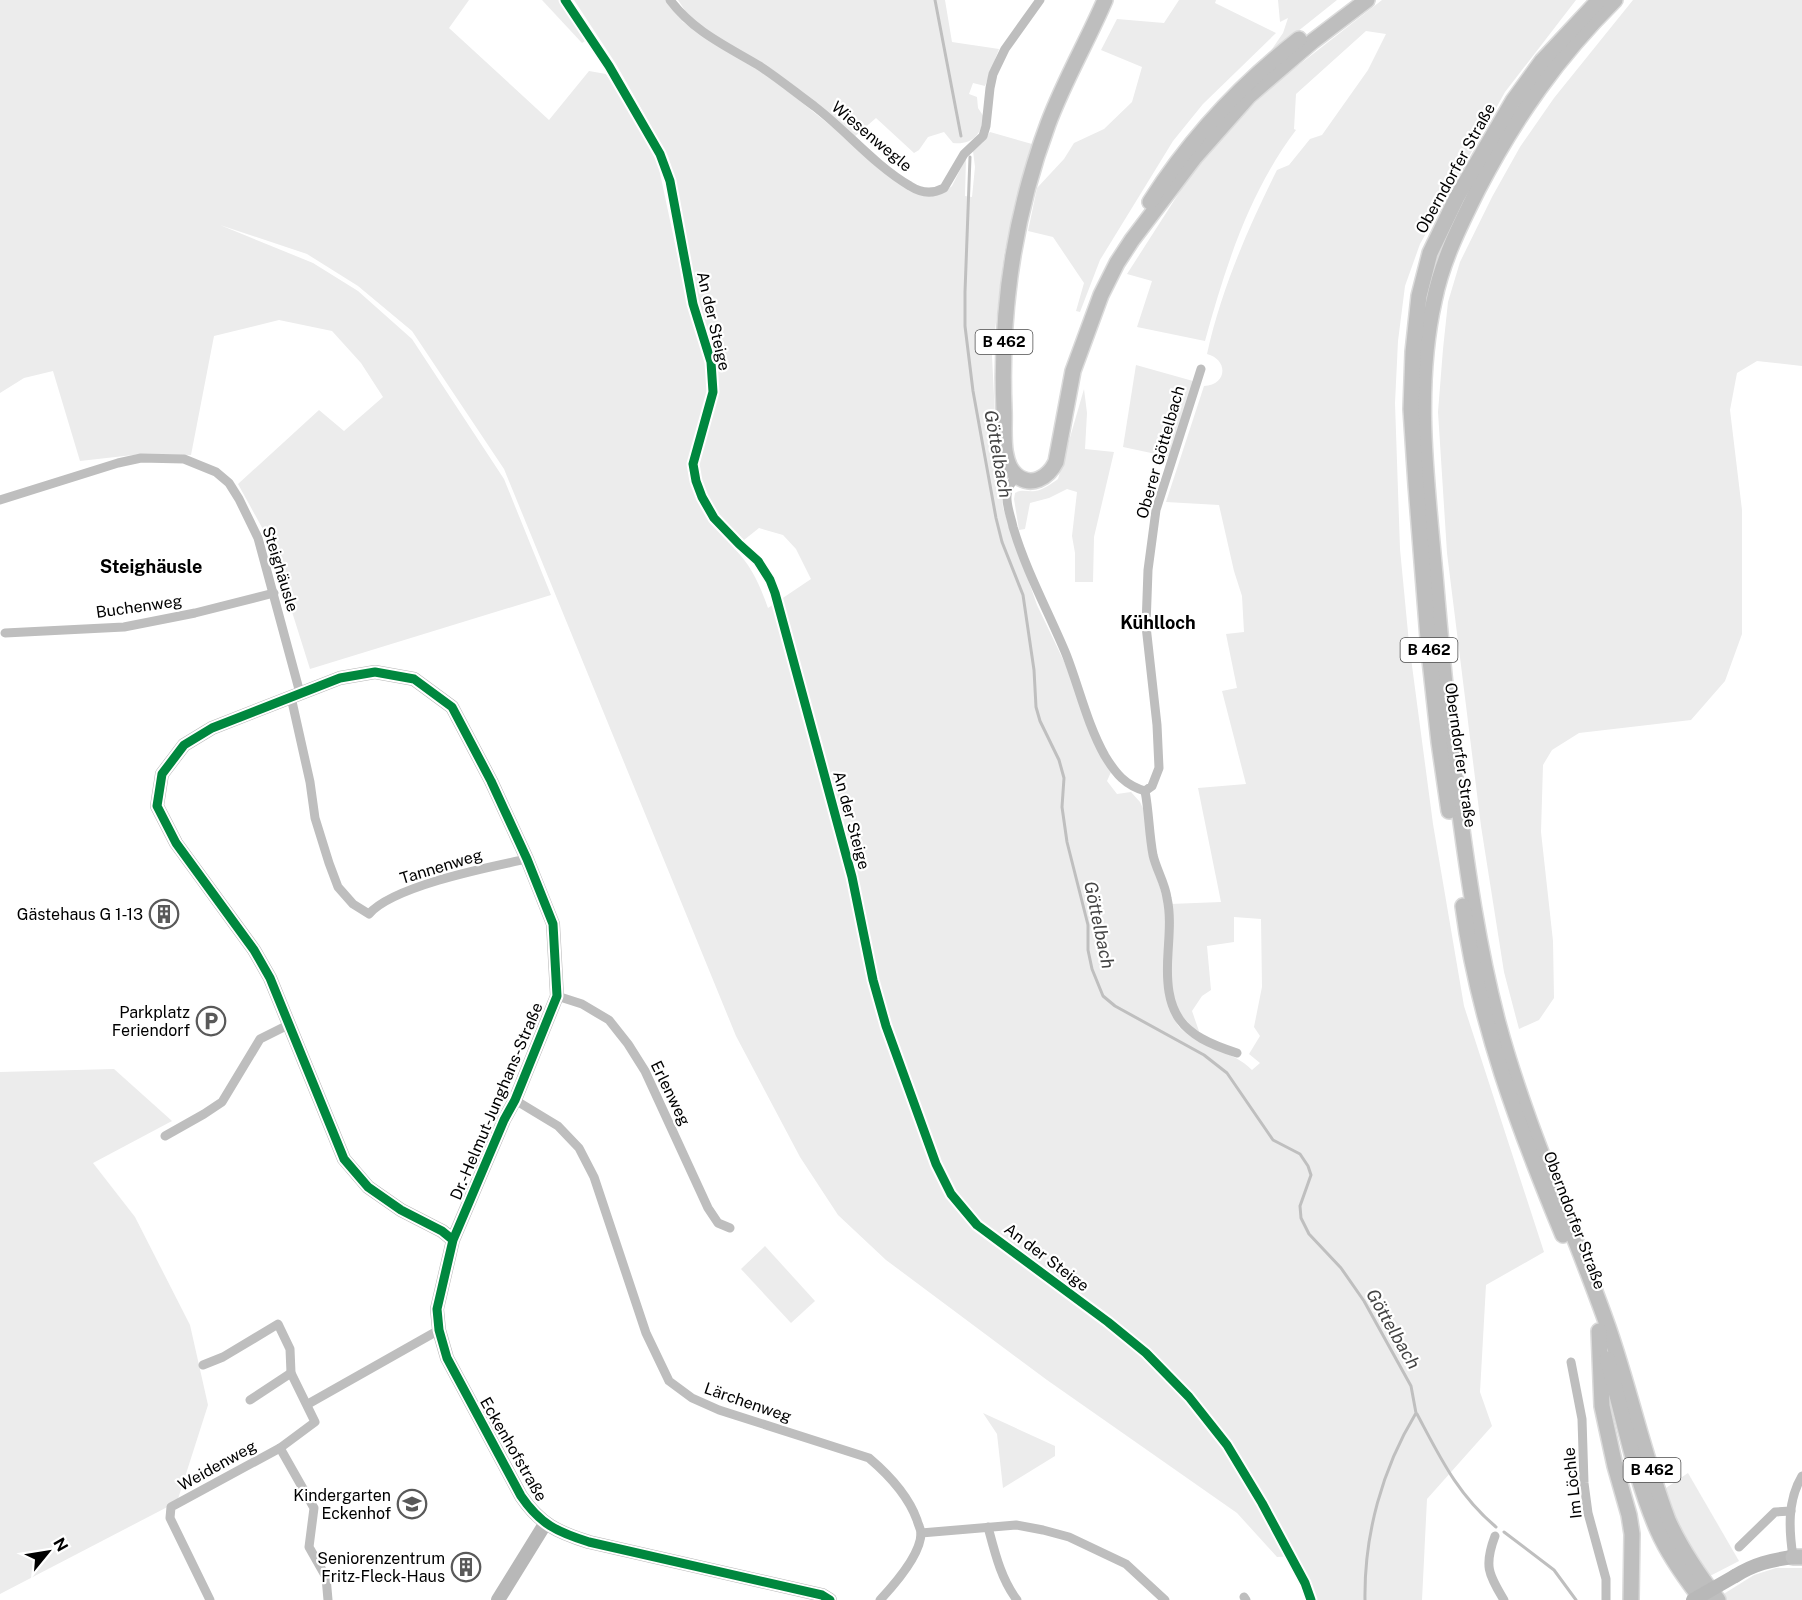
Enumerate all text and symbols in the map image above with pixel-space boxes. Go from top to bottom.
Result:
street label: Wiesenwegle [828,97,916,176]
street label: Oberndorfer Straße [1412,100,1499,237]
street label: An der Steige [693,270,734,373]
road number: B 462 [976,330,1032,354]
street label: Oberer Göttelbach [1132,384,1189,521]
water label: Göttelbach [980,408,1017,500]
street label: Steighäusle [259,524,303,614]
district label: Steighäusle [100,556,202,577]
street label: Buchenweg [95,591,184,622]
district label: Kühlloch [1120,612,1196,633]
road number: B 462 [1400,638,1458,662]
street label: Oberndorfer Straße [1441,681,1480,829]
street label: An der Steige [829,769,874,871]
street label: Tannenweg [398,845,485,888]
water label: Göttelbach [1080,879,1119,971]
building icon: Gästehaus G 1-13 [148,898,180,930]
place label: Gästehaus G 1-13 [17,905,143,924]
street label: Dr.-Helmut-Junghans-Straße [446,1000,547,1203]
place label: Parkplatz Feriendorf [112,1003,190,1040]
parking icon: Parkplatz Feriendorf [195,1005,227,1037]
street label: Erlenweg [647,1058,694,1129]
street label: Oberndorfer Straße [1539,1149,1610,1292]
street label: An der Steige [1001,1219,1093,1295]
water label: Göttelbach [1362,1285,1425,1373]
street label: Lärchenweg [702,1379,794,1426]
street label: Eckenhofstraße [476,1394,551,1505]
street label: Weidenweg [175,1436,260,1495]
street label: Im Löchle [1559,1446,1586,1520]
road number: B 462 [1624,1458,1680,1482]
place label: Kindergarten Eckenhof [293,1486,391,1523]
school or university icon: Kindergarten Eckenhof [396,1488,428,1520]
north arrow [18,1522,78,1582]
text: N [49,1535,72,1555]
place label: Seniorenzentrum Fritz-Fleck-Haus [317,1549,445,1586]
building icon: Seniorenzentrum Fritz-Fleck-Haus [450,1551,482,1583]

